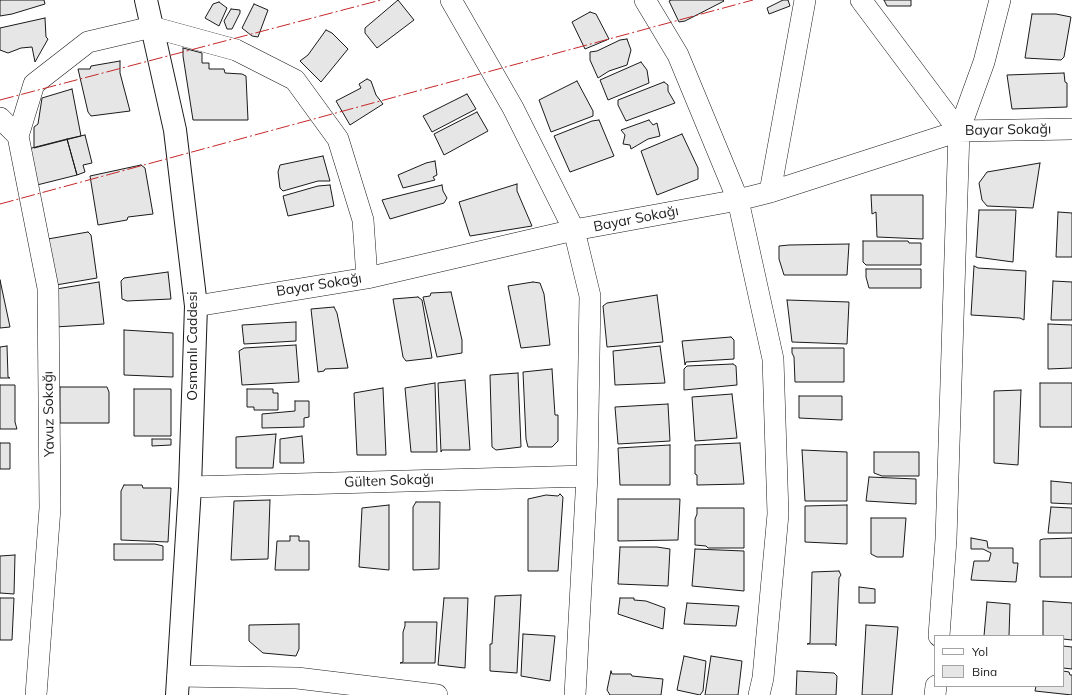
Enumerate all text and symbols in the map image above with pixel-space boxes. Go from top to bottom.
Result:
street label: Bayar Sokağı [965,121,1051,139]
street label: Bayar Sokağı [592,203,680,235]
street label: Bayar Sokağı [275,270,363,300]
street label: Osmanlı Caddesi [185,291,201,401]
street label: Yavuz Sokağı [40,371,58,457]
street label: Gülten Sokağı [344,471,434,491]
legend [934,635,1064,687]
text: Yol [972,644,988,659]
text: Bina [972,664,997,679]

